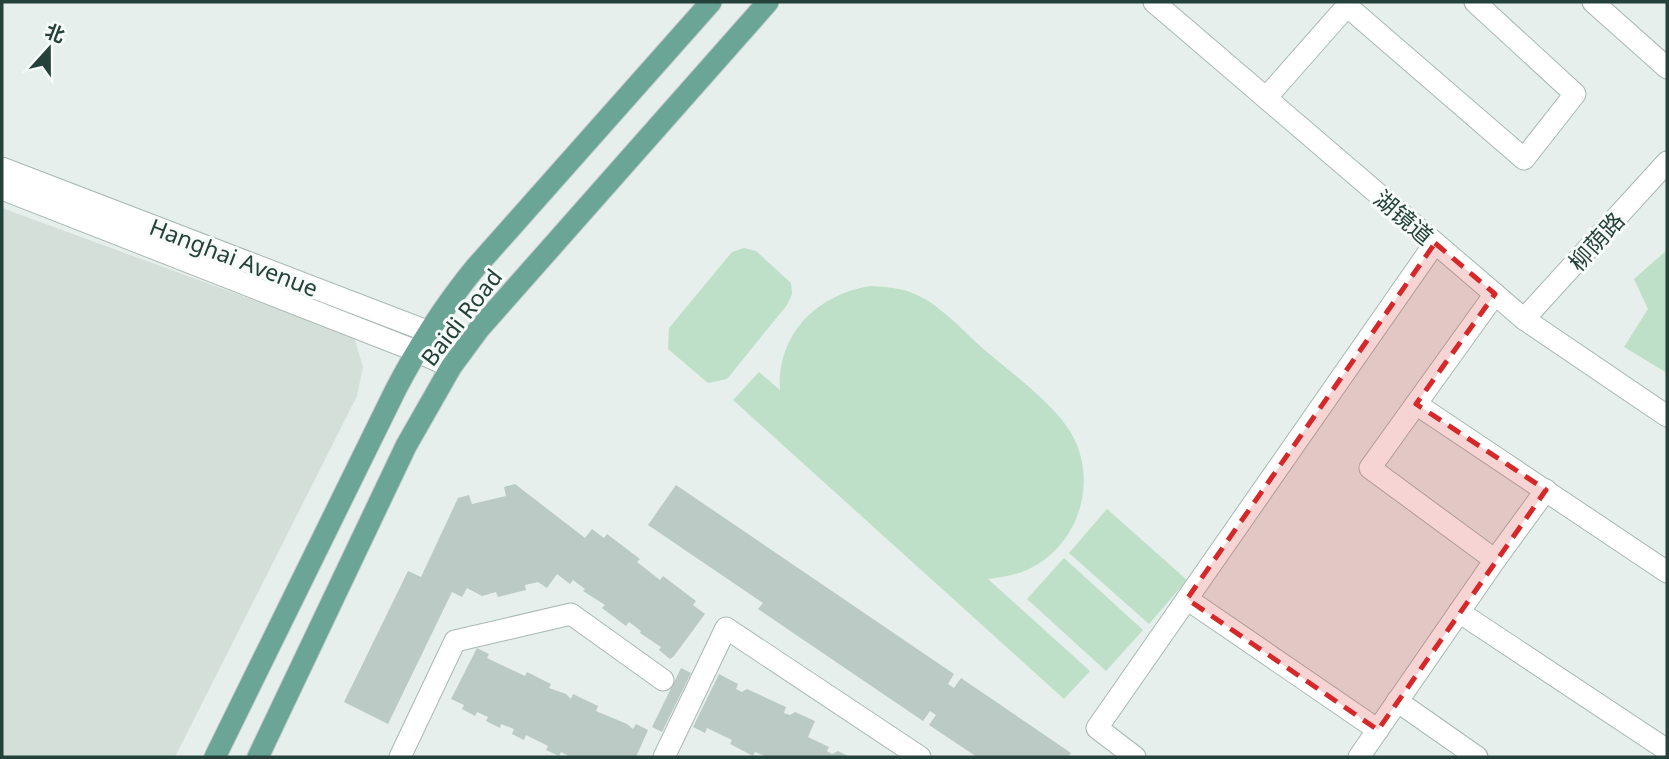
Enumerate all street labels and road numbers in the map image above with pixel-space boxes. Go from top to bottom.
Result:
street label: 湖镜道 [1367,182,1441,252]
street label: 柳荫路 [1561,205,1631,277]
street label: Hanghai Avenue [145,210,323,304]
street label: Baidi Road [413,262,509,372]

